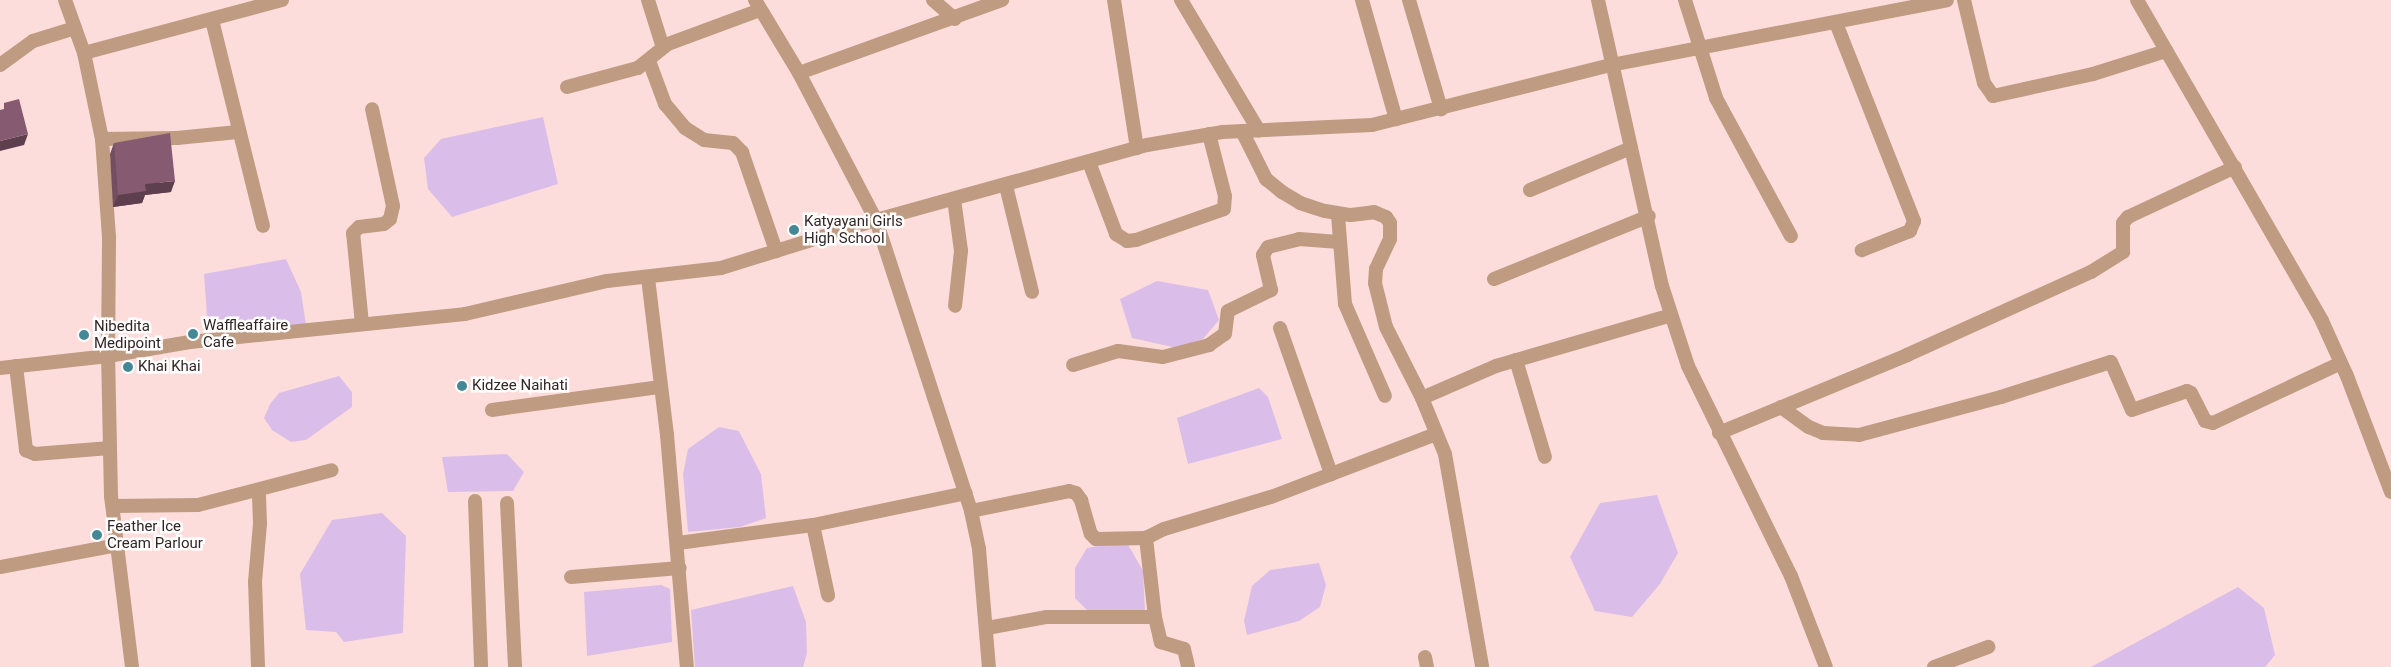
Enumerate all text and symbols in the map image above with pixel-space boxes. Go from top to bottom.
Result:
place label: Katyayani Girls High School [804,212,903,247]
marker: Katyayani Girls High School [788,224,800,236]
place label: Waffleaffaire Cafe [203,316,288,351]
place label: Nibedita Medipoint [94,317,161,352]
marker: Waffleaffaire Cafe [187,328,199,340]
marker: Nibedita Medipoint [78,329,90,341]
place label: Khai Khai [138,358,201,376]
marker: Khai Khai [122,361,134,373]
place label: Kidzee Naihati [472,377,568,395]
marker: Kidzee Naihati [456,380,468,392]
place label: Feather Ice Cream Parlour [107,517,203,552]
marker: Feather Ice Cream Parlour [91,529,103,541]

